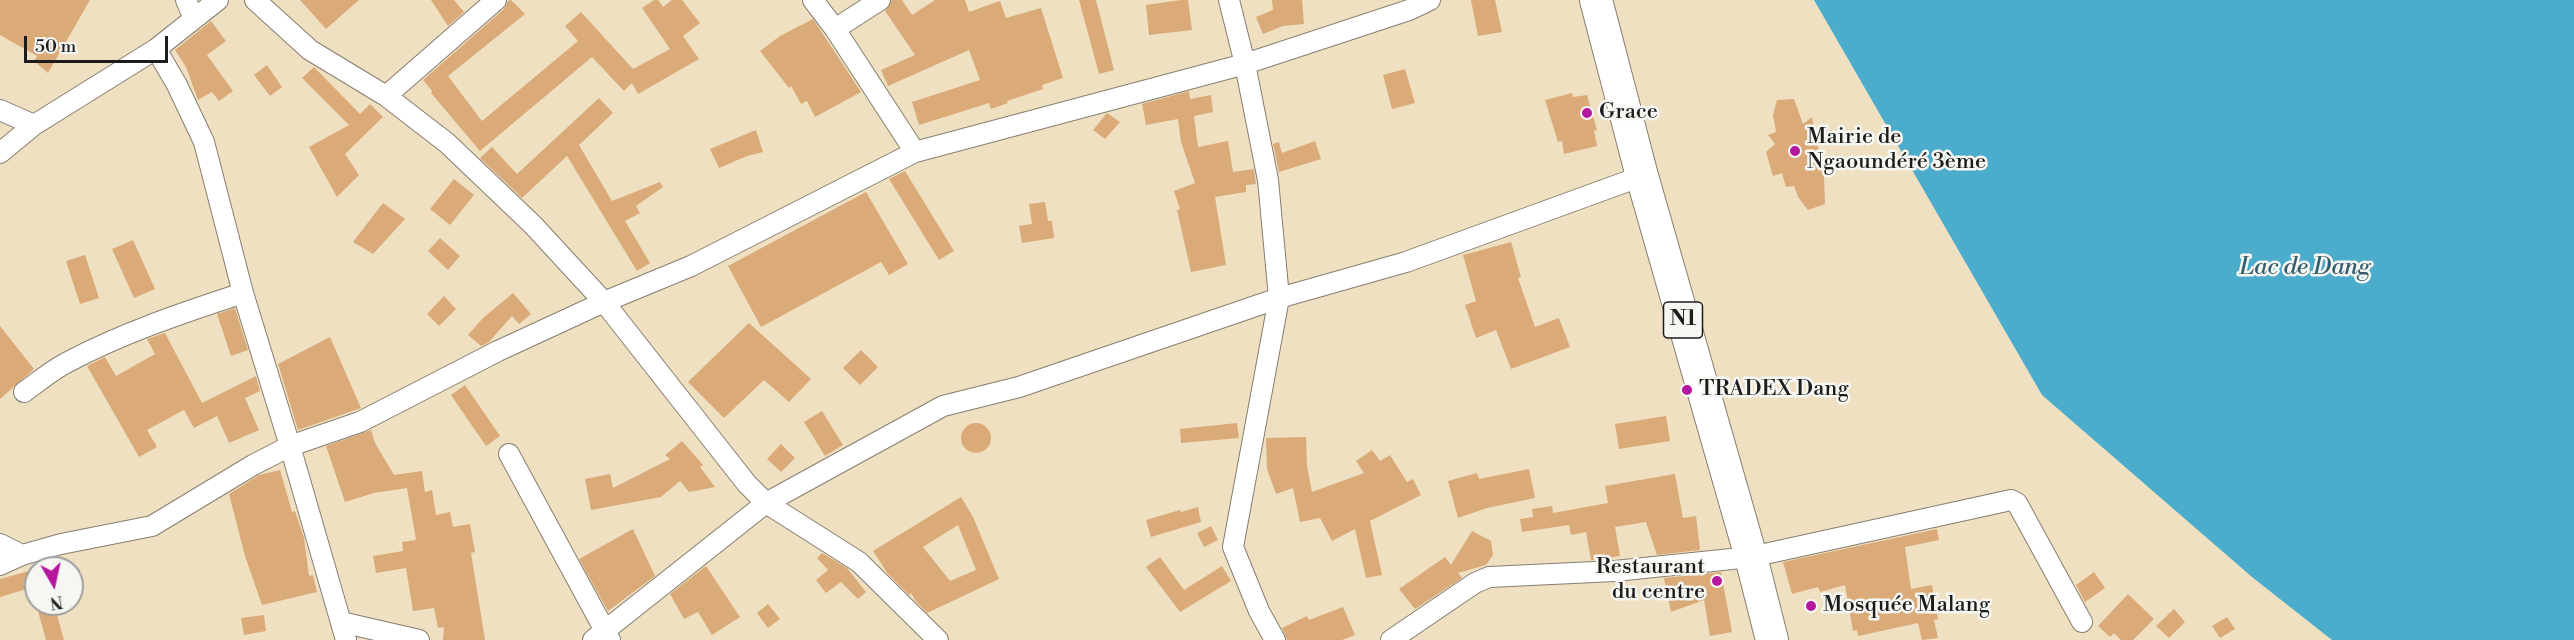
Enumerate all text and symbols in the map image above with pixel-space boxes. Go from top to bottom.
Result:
scale bar [27,24,171,62]
text: 50 m [35,35,76,58]
place label: Grace [1599,100,1658,126]
marker: Grace [1580,106,1594,120]
place label: Mairie de Ngaoundéré 3ème [1807,125,1986,176]
marker: Mairie de Ngaoundéré 3ème [1788,144,1802,158]
water label: Lac de Dang [2240,254,2370,282]
road number: N1 [1664,302,1702,338]
place label: TRADEX Dang [1699,377,1849,403]
marker: TRADEX Dang [1680,383,1694,397]
place label: Restaurant du centre [1596,555,1705,606]
north arrow [24,556,84,616]
marker: Restaurant du centre [1710,574,1724,588]
text: N [49,591,64,613]
place label: Mosquée Malang [1823,593,1990,619]
marker: Mosquée Malang [1804,599,1818,613]

